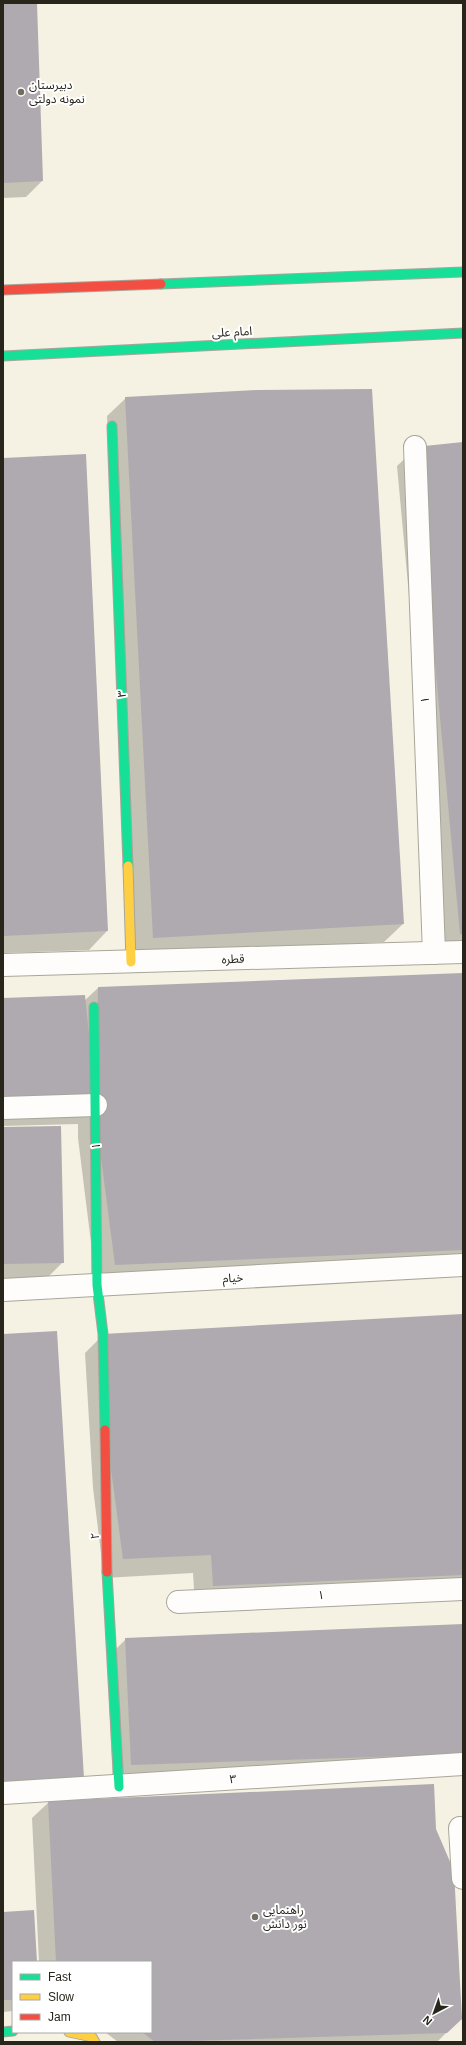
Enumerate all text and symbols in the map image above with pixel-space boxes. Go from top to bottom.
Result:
place label: دبیرستان نمونه دولتی [29,78,85,106]
marker: دبیرستان نمونه دولتی [16,87,26,97]
street label: امام علی [212,324,253,342]
street label: ۳ [115,690,129,698]
street label: ۱ [418,696,432,704]
street label: قطره [221,952,245,966]
street label: ۱ [89,1143,103,1149]
street label: خیام [222,1270,244,1288]
street label: ۲ [88,1532,102,1540]
street label: ۱ [317,1588,325,1602]
street label: ۳ [229,1772,237,1786]
place label: راهنمایی نور دانش [263,1903,307,1931]
marker: راهنمایی نور دانش [250,1912,260,1922]
legend [12,1961,152,2033]
text: Fast [48,1970,72,1984]
text: Slow [48,1990,74,2004]
north arrow [414,1993,454,2033]
text: Jam [48,2010,71,2024]
text: N [420,2013,434,2028]

